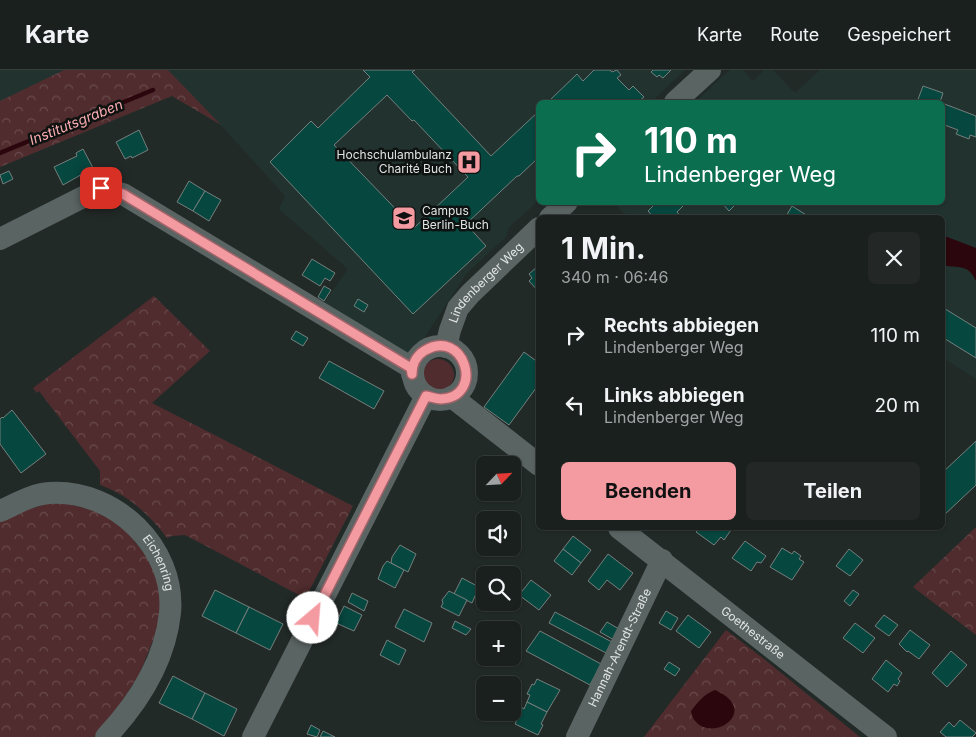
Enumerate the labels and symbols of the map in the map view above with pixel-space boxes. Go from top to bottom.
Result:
water label: Institutsgraben [27,95,125,148]
place label: Hochschulambulanz Charité Buch [337,147,452,176]
hospital icon: Hochschulambulanz Charité Buch [456,149,482,175]
pin [80,167,122,209]
place label: Campus Berlin-Buch [422,203,489,232]
school or university icon: Campus Berlin-Buch [391,205,417,231]
street label: Lindenberger Weg [445,239,526,325]
north arrow [476,456,521,501]
street label: Eichenring [140,532,177,592]
street label: Hannah-Arendt-Straße [585,586,654,709]
position arrow [286,591,338,643]
street label: Goethestraße [718,603,788,662]

